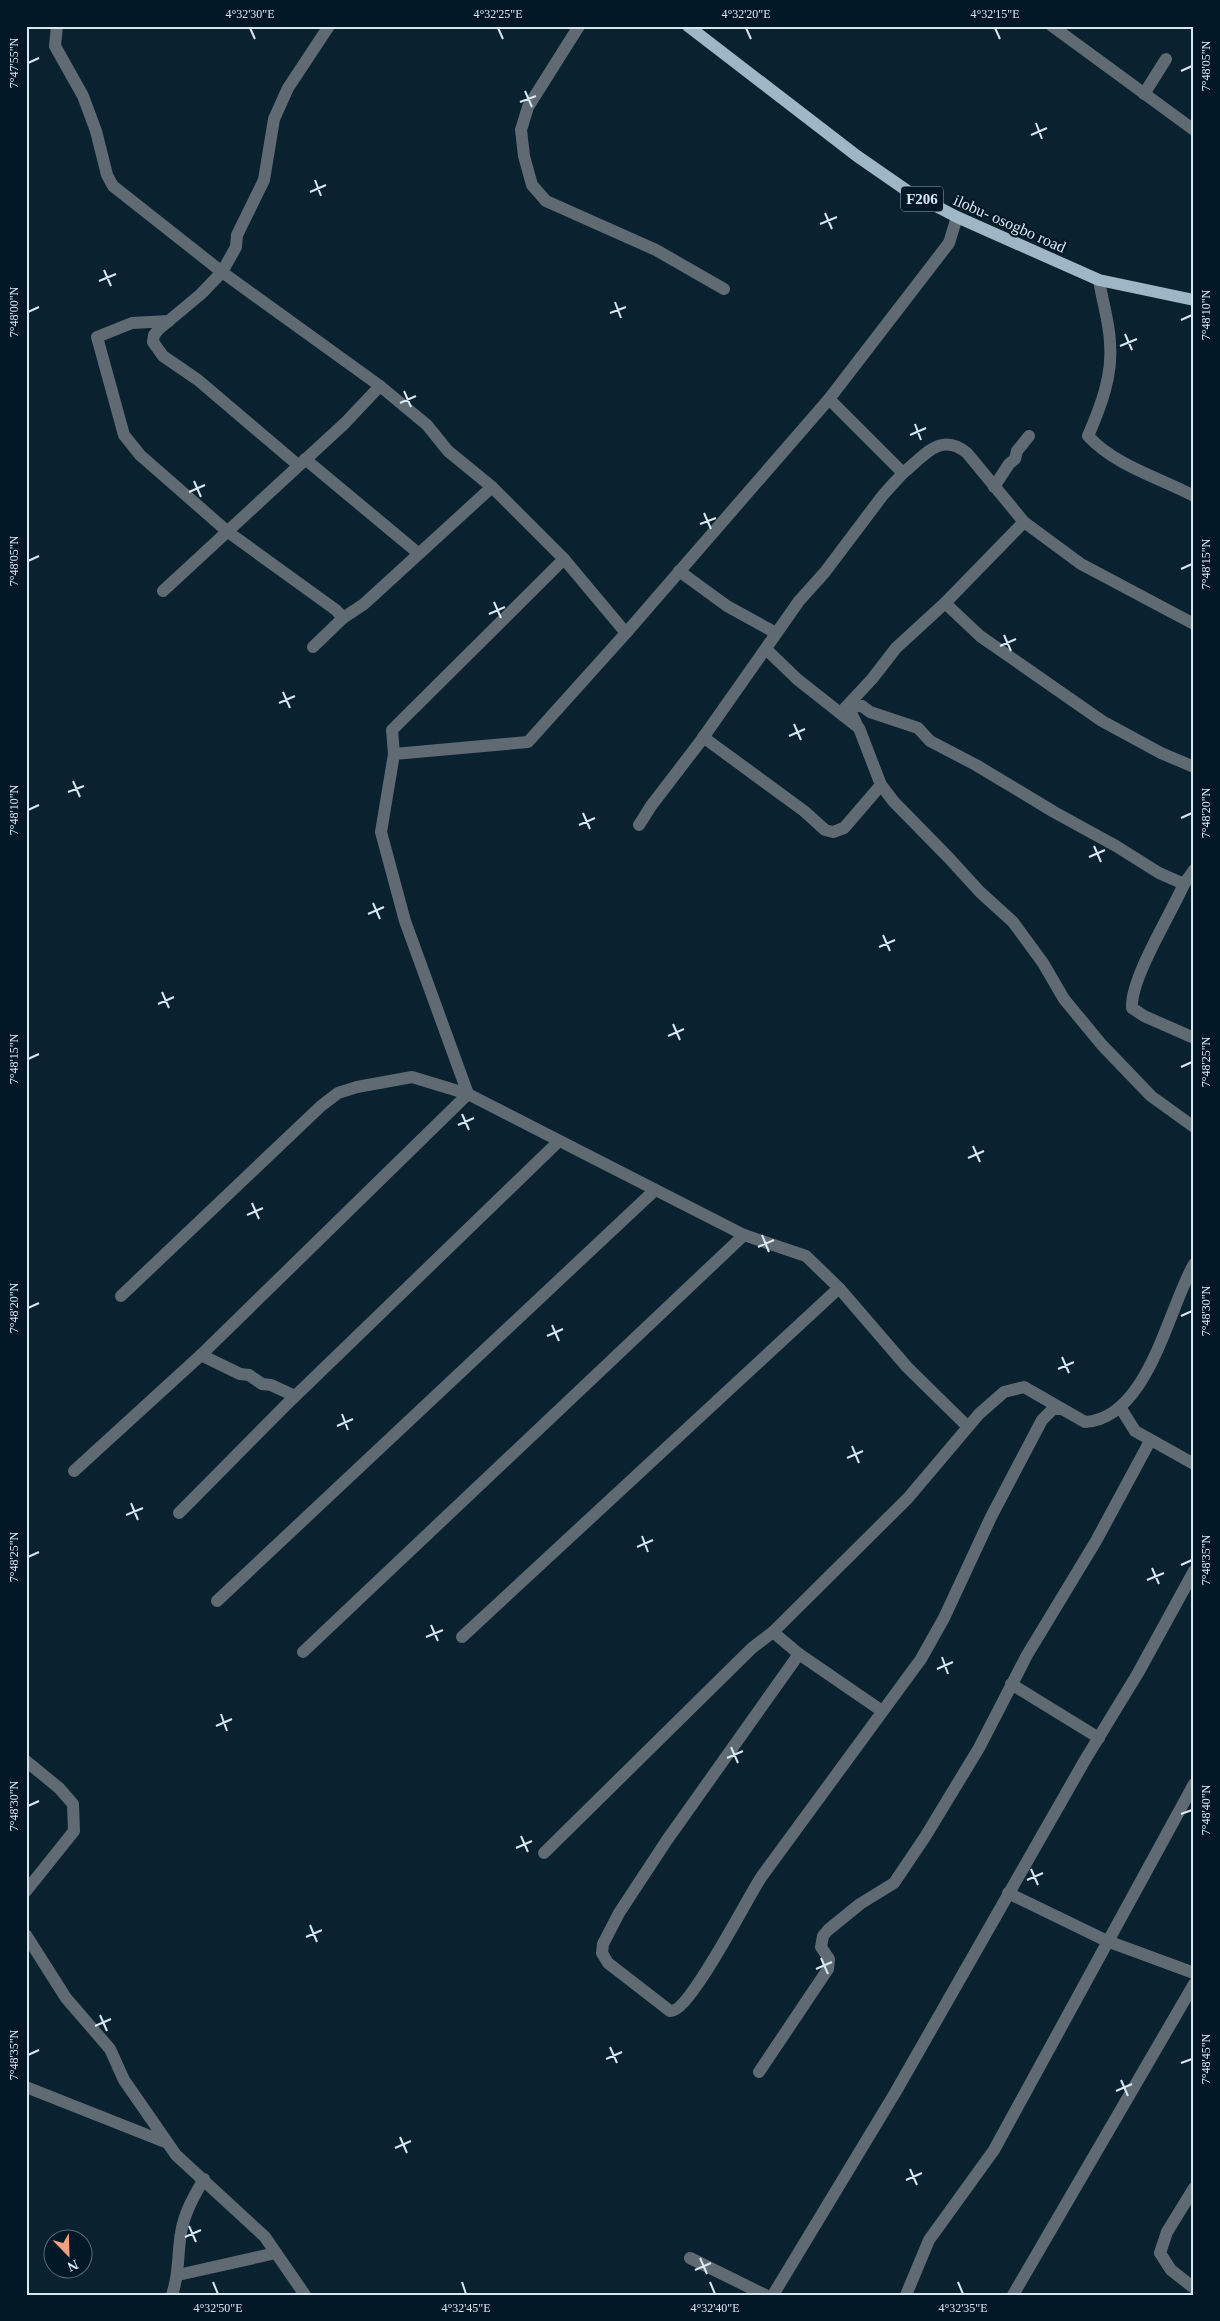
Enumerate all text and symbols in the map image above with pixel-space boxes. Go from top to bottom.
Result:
text: 4°32'30"E [225,7,275,21]
text: 4°32'25"E [473,7,523,21]
text: 4°32'20"E [721,7,771,21]
text: 4°32'15"E [970,7,1020,21]
text: 7°47'55"N [7,37,21,88]
text: 7°48'05"N [1199,40,1213,91]
road number: F206 [901,186,943,212]
street label: ilobu- osogbo road [951,191,1068,257]
text: 7°48'00"N [7,286,21,337]
text: 7°48'10"N [1199,289,1213,340]
text: 7°48'05"N [7,535,21,586]
text: 7°48'15"N [1199,538,1213,589]
text: 7°48'10"N [7,784,21,835]
text: 7°48'20"N [1199,787,1213,838]
text: 7°48'15"N [7,1033,21,1084]
text: 7°48'25"N [1199,1036,1213,1087]
text: 7°48'20"N [7,1282,21,1333]
text: 7°48'30"N [1199,1285,1213,1336]
text: 7°48'25"N [7,1531,21,1582]
text: 7°48'35"N [1199,1534,1213,1585]
text: 7°48'30"N [7,1780,21,1831]
text: 7°48'40"N [1199,1784,1213,1835]
text: 7°48'35"N [7,2029,21,2080]
text: 7°48'45"N [1199,2033,1213,2084]
north arrow [42,2228,92,2278]
text: N [65,2257,80,2274]
text: 4°32'50"E [193,2301,243,2315]
text: 4°32'45"E [441,2301,491,2315]
text: 4°32'40"E [690,2301,740,2315]
text: 4°32'35"E [938,2301,988,2315]

